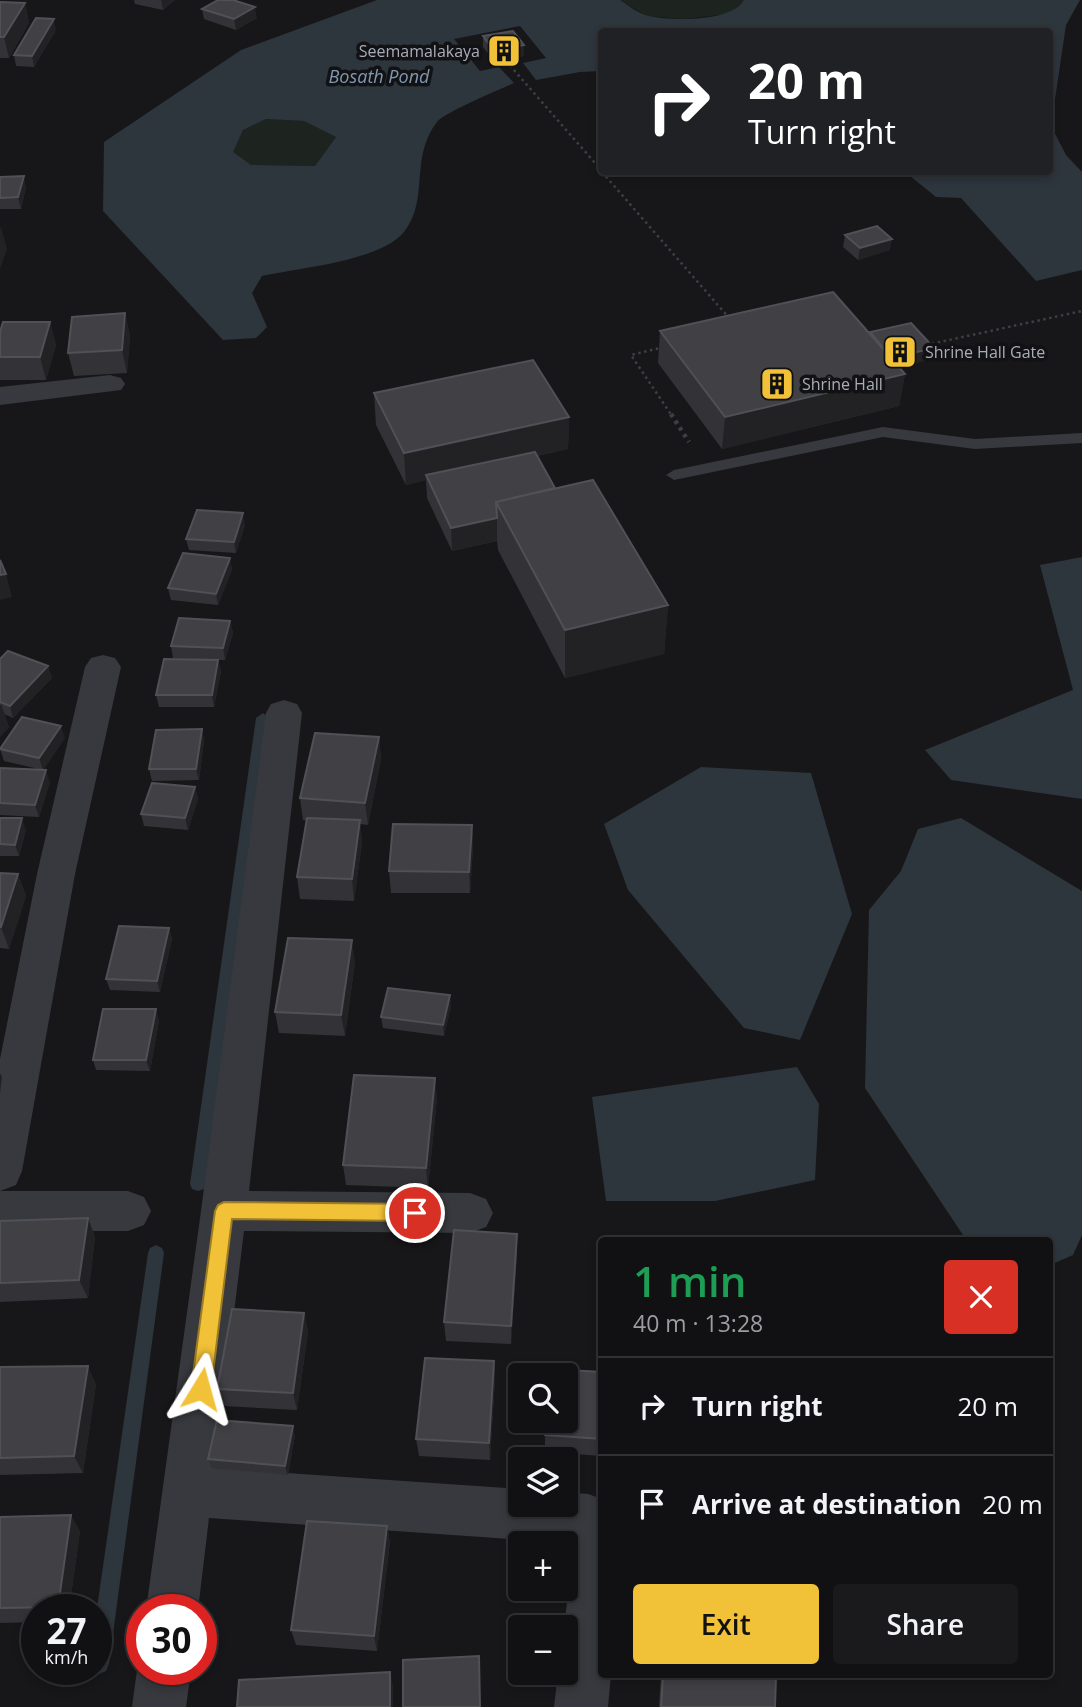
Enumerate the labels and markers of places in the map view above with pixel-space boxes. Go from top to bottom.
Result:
building icon: Seemamalakaya [485,32,523,70]
place label: Seemamalakaya [359,40,480,62]
building icon: Shrine Hall Gate [881,333,919,371]
place label: Shrine Hall Gate [925,341,1045,363]
building icon: Shrine Hall [758,365,796,403]
place label: Shrine Hall [802,373,883,395]
pin [385,1183,445,1243]

